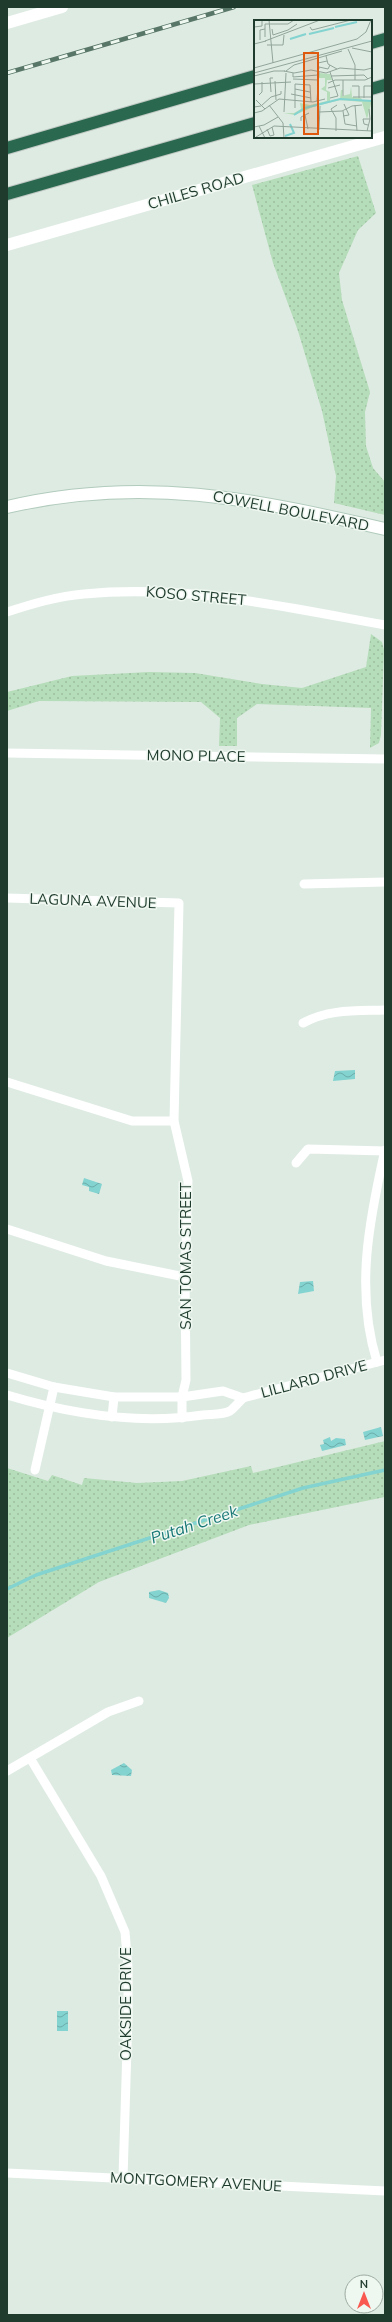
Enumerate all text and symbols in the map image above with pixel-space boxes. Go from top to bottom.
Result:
inset map [254,20,372,138]
street label: CHILES ROAD [145,168,246,213]
street label: COWELL BOULEVARD [211,486,371,535]
street label: KOSO STREET [145,582,247,609]
street label: MONO PLACE [146,745,246,766]
street label: LAGUNA AVENUE [29,889,157,912]
street label: SAN TOMAS STREET [176,1182,195,1330]
street label: LILLARD DRIVE [259,1355,369,1402]
water label: Putah Creek [148,1500,241,1548]
street label: OAKSIDE DRIVE [116,1947,135,2061]
street label: MONTGOMERY AVENUE [110,2168,283,2195]
north arrow [344,2274,384,2314]
text: N [360,2277,368,2291]

